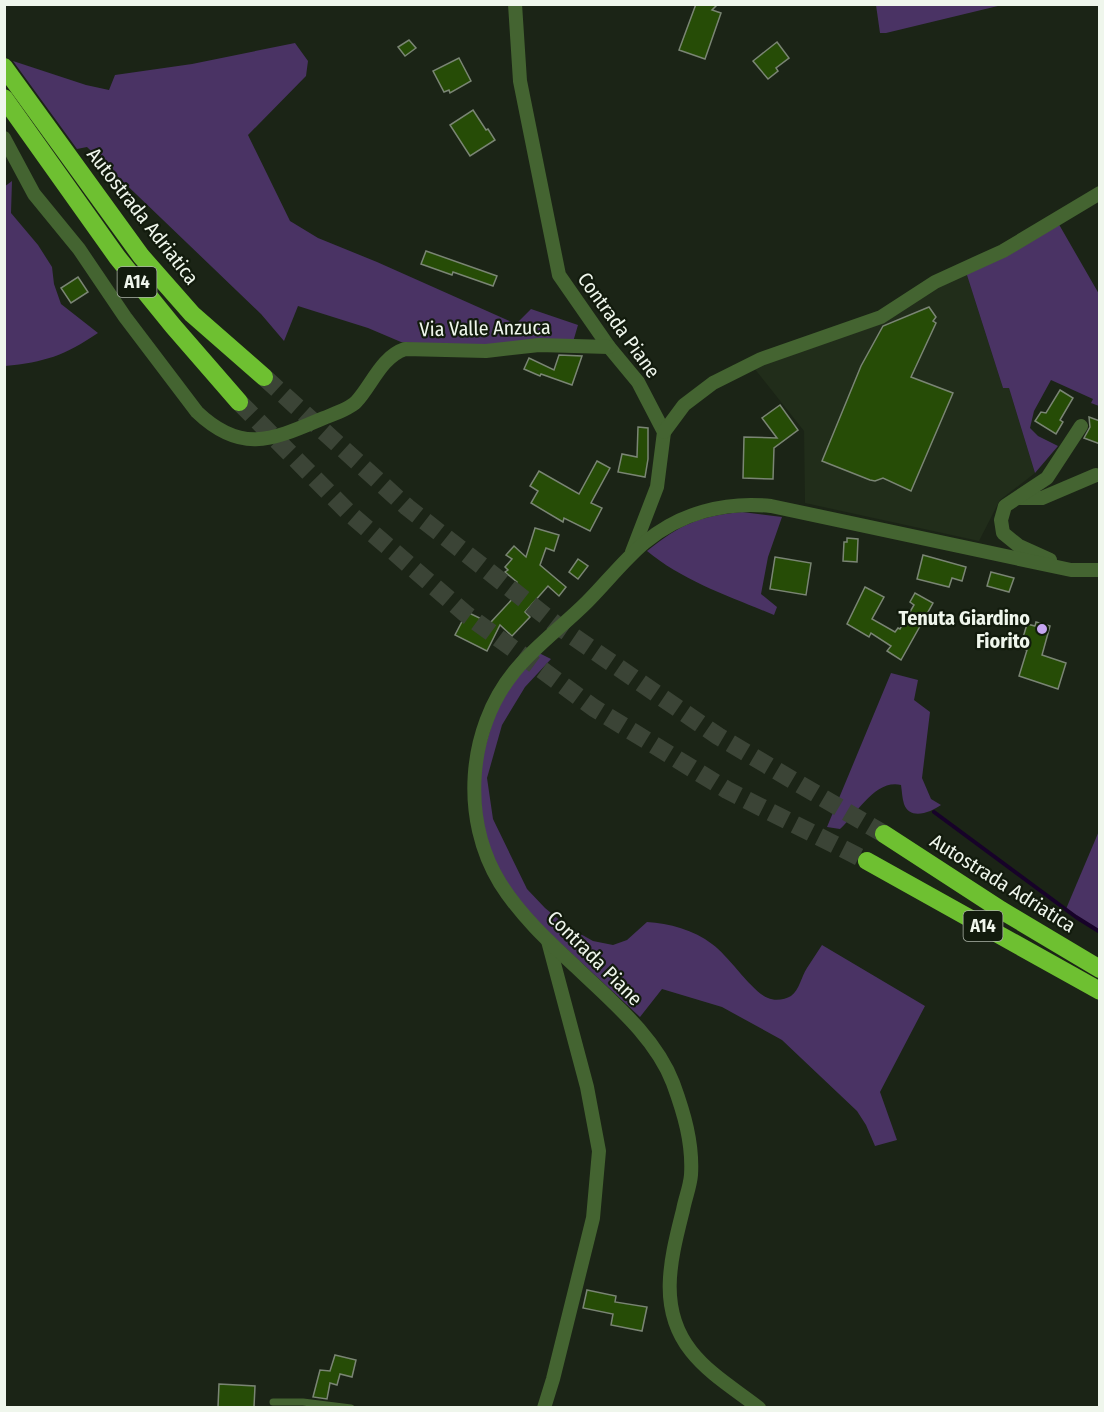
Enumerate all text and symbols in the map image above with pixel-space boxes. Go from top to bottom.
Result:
street label: Autostrada Adriatica [82,143,204,289]
road number: A14 [118,267,156,297]
street label: Contrada Piane [573,268,665,382]
street label: Via Valle Anzuca [419,315,551,341]
place label: Tenuta Giardino Fiorito [898,606,1030,653]
marker: Tenuta Giardino Fiorito [1035,622,1049,636]
street label: Autostrada Adriatica [926,829,1080,937]
street label: Contrada Piane [543,906,647,1010]
road number: A14 [964,911,1002,941]

